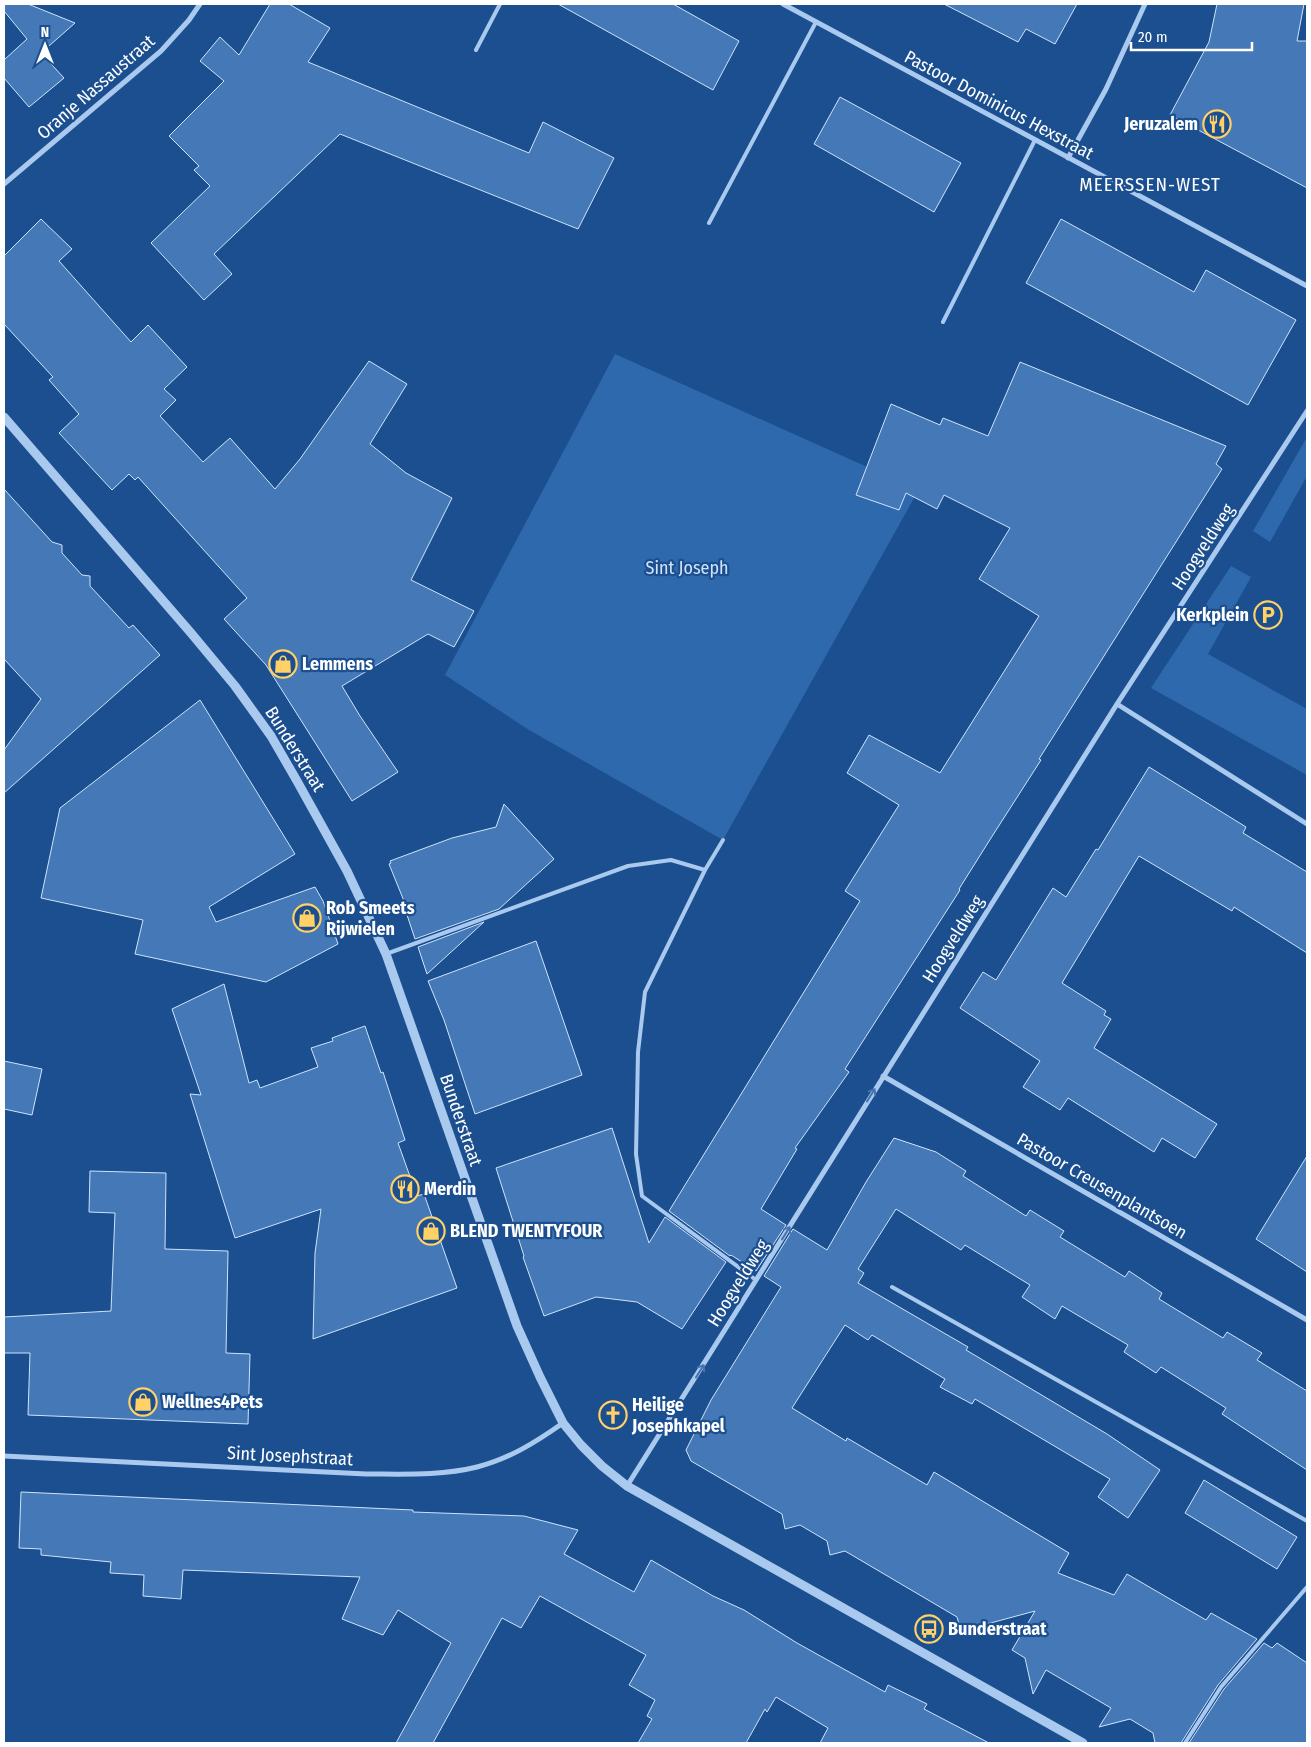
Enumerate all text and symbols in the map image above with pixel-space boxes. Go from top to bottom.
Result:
north arrow [20,20,70,70]
scale bar [1131,20,1252,52]
text: 20 m [1138,28,1168,46]
street label: Oranje Nassaustraat [33,30,159,144]
street label: Pastoor Dominicus Hexstraat [901,46,1098,164]
restaurant icon: Jeruzalem [1202,109,1232,139]
place label: Jeruzalem [1123,113,1198,135]
district label: MEERSSEN-WEST [1079,173,1221,196]
street label: Hoogveldweg [1167,499,1239,594]
park label: Sint Joseph [645,557,729,579]
parking icon: Kerkplein [1253,600,1283,630]
place label: Kerkplein [1176,604,1249,626]
shop icon: Lemmens [268,649,298,679]
place label: Lemmens [302,653,373,675]
street label: Bunderstraat [260,702,330,796]
street label: Hoogveldweg [918,891,989,987]
place label: Rob Smeets Rijwielen [326,897,415,940]
shop icon: Rob Smeets Rijwielen [292,903,322,933]
street label: Bunderstraat [435,1071,487,1169]
one-way arrow [867,1088,877,1102]
street label: Pastoor Creusenplantsoen [1013,1128,1191,1244]
restaurant icon: Merdin [390,1174,420,1204]
place label: Merdin [424,1178,476,1200]
shop icon: BLEND TWENTYFOUR [416,1216,446,1246]
place label: BLEND TWENTYFOUR [450,1220,603,1242]
one-way arrow [781,1226,791,1240]
street label: Hoogveldweg [703,1235,774,1331]
one-way arrow [695,1364,705,1378]
shop icon: Wellnes4Pets [128,1387,158,1417]
place label: Wellnes4Pets [162,1391,263,1413]
place label: Heilige Josephkapel [631,1394,725,1437]
church icon: Heilige Josephkapel [598,1400,628,1430]
street label: Sint Josephstraat [227,1442,354,1470]
bus stop icon: Bunderstraat [914,1614,944,1644]
place label: Bunderstraat [948,1618,1047,1640]

